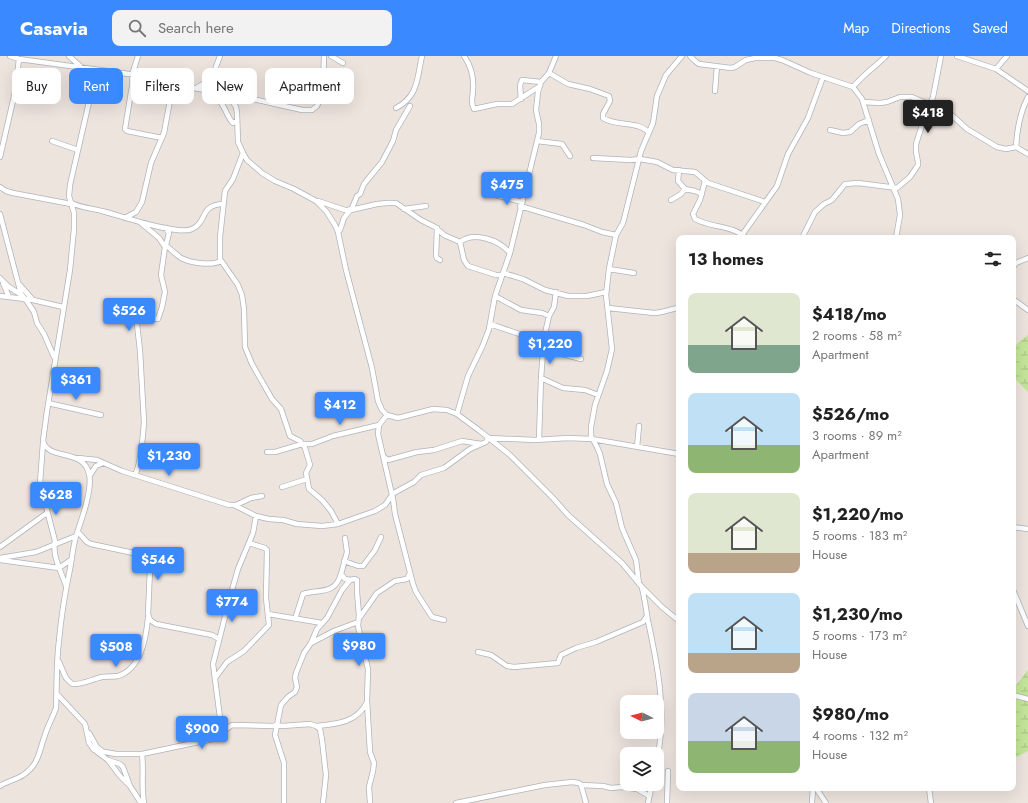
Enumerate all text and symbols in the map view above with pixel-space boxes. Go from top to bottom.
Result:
search box [112,10,392,46]
text: Casavia [20,15,88,42]
icon: search [126,17,148,39]
text: Search here [158,17,234,39]
text: Map [843,18,869,38]
text: Directions [891,18,951,38]
text: Saved [973,18,1008,38]
chip: Buy [12,68,61,104]
chip: Rent [69,68,123,104]
chip: Filters [131,68,194,104]
chip: New [202,68,257,104]
chip: Apartment [265,68,354,104]
pin: $418 [904,100,952,134]
text: $418 [912,103,944,122]
pin: $475 [483,172,531,206]
text: $475 [490,175,524,194]
text: 13 homes [688,247,763,271]
icon: filters [982,248,1004,270]
pin: $526 [105,298,153,332]
text: $526 [112,301,146,320]
text: $418/mo [812,302,887,326]
icon: home [720,309,768,357]
text: 2 rooms · 58 m² [812,326,902,345]
pin: $1,220 [517,331,583,365]
text: $1,220 [528,334,572,353]
text: Apartment [812,345,869,364]
pin: $361 [52,367,100,401]
text: $361 [60,370,92,389]
pin: $412 [316,392,364,426]
text: $412 [324,395,356,414]
text: $526/mo [812,402,889,426]
icon: home [720,409,768,457]
text: 3 rooms · 89 m² [812,426,902,445]
pin: $1,230 [136,443,202,477]
text: Apartment [812,445,869,464]
text: $1,230 [147,446,191,465]
pin: $628 [32,482,80,516]
text: $628 [39,485,73,504]
text: $1,220/mo [812,502,903,526]
icon: home [720,509,768,557]
text: 5 rooms · 183 m² [812,526,907,545]
text: House [812,545,847,564]
pin: $546 [134,547,182,581]
text: $546 [141,550,175,569]
pin: $774 [208,589,256,623]
text: $774 [216,592,248,611]
text: $1,230/mo [812,602,903,626]
icon: home [720,609,768,657]
text: 5 rooms · 173 m² [812,626,907,645]
pin: $980 [335,633,383,667]
pin: $508 [92,634,140,668]
text: $980 [342,636,376,655]
text: $508 [99,637,133,656]
text: House [812,645,847,664]
north arrow [620,695,664,739]
map controls [620,695,664,791]
text: $980/mo [812,702,889,726]
icon: home [720,709,768,757]
pin: $900 [178,716,226,750]
text: $900 [185,719,219,738]
text: 4 rooms · 132 m² [812,726,908,745]
text: House [812,745,847,764]
button: layers [620,747,664,791]

